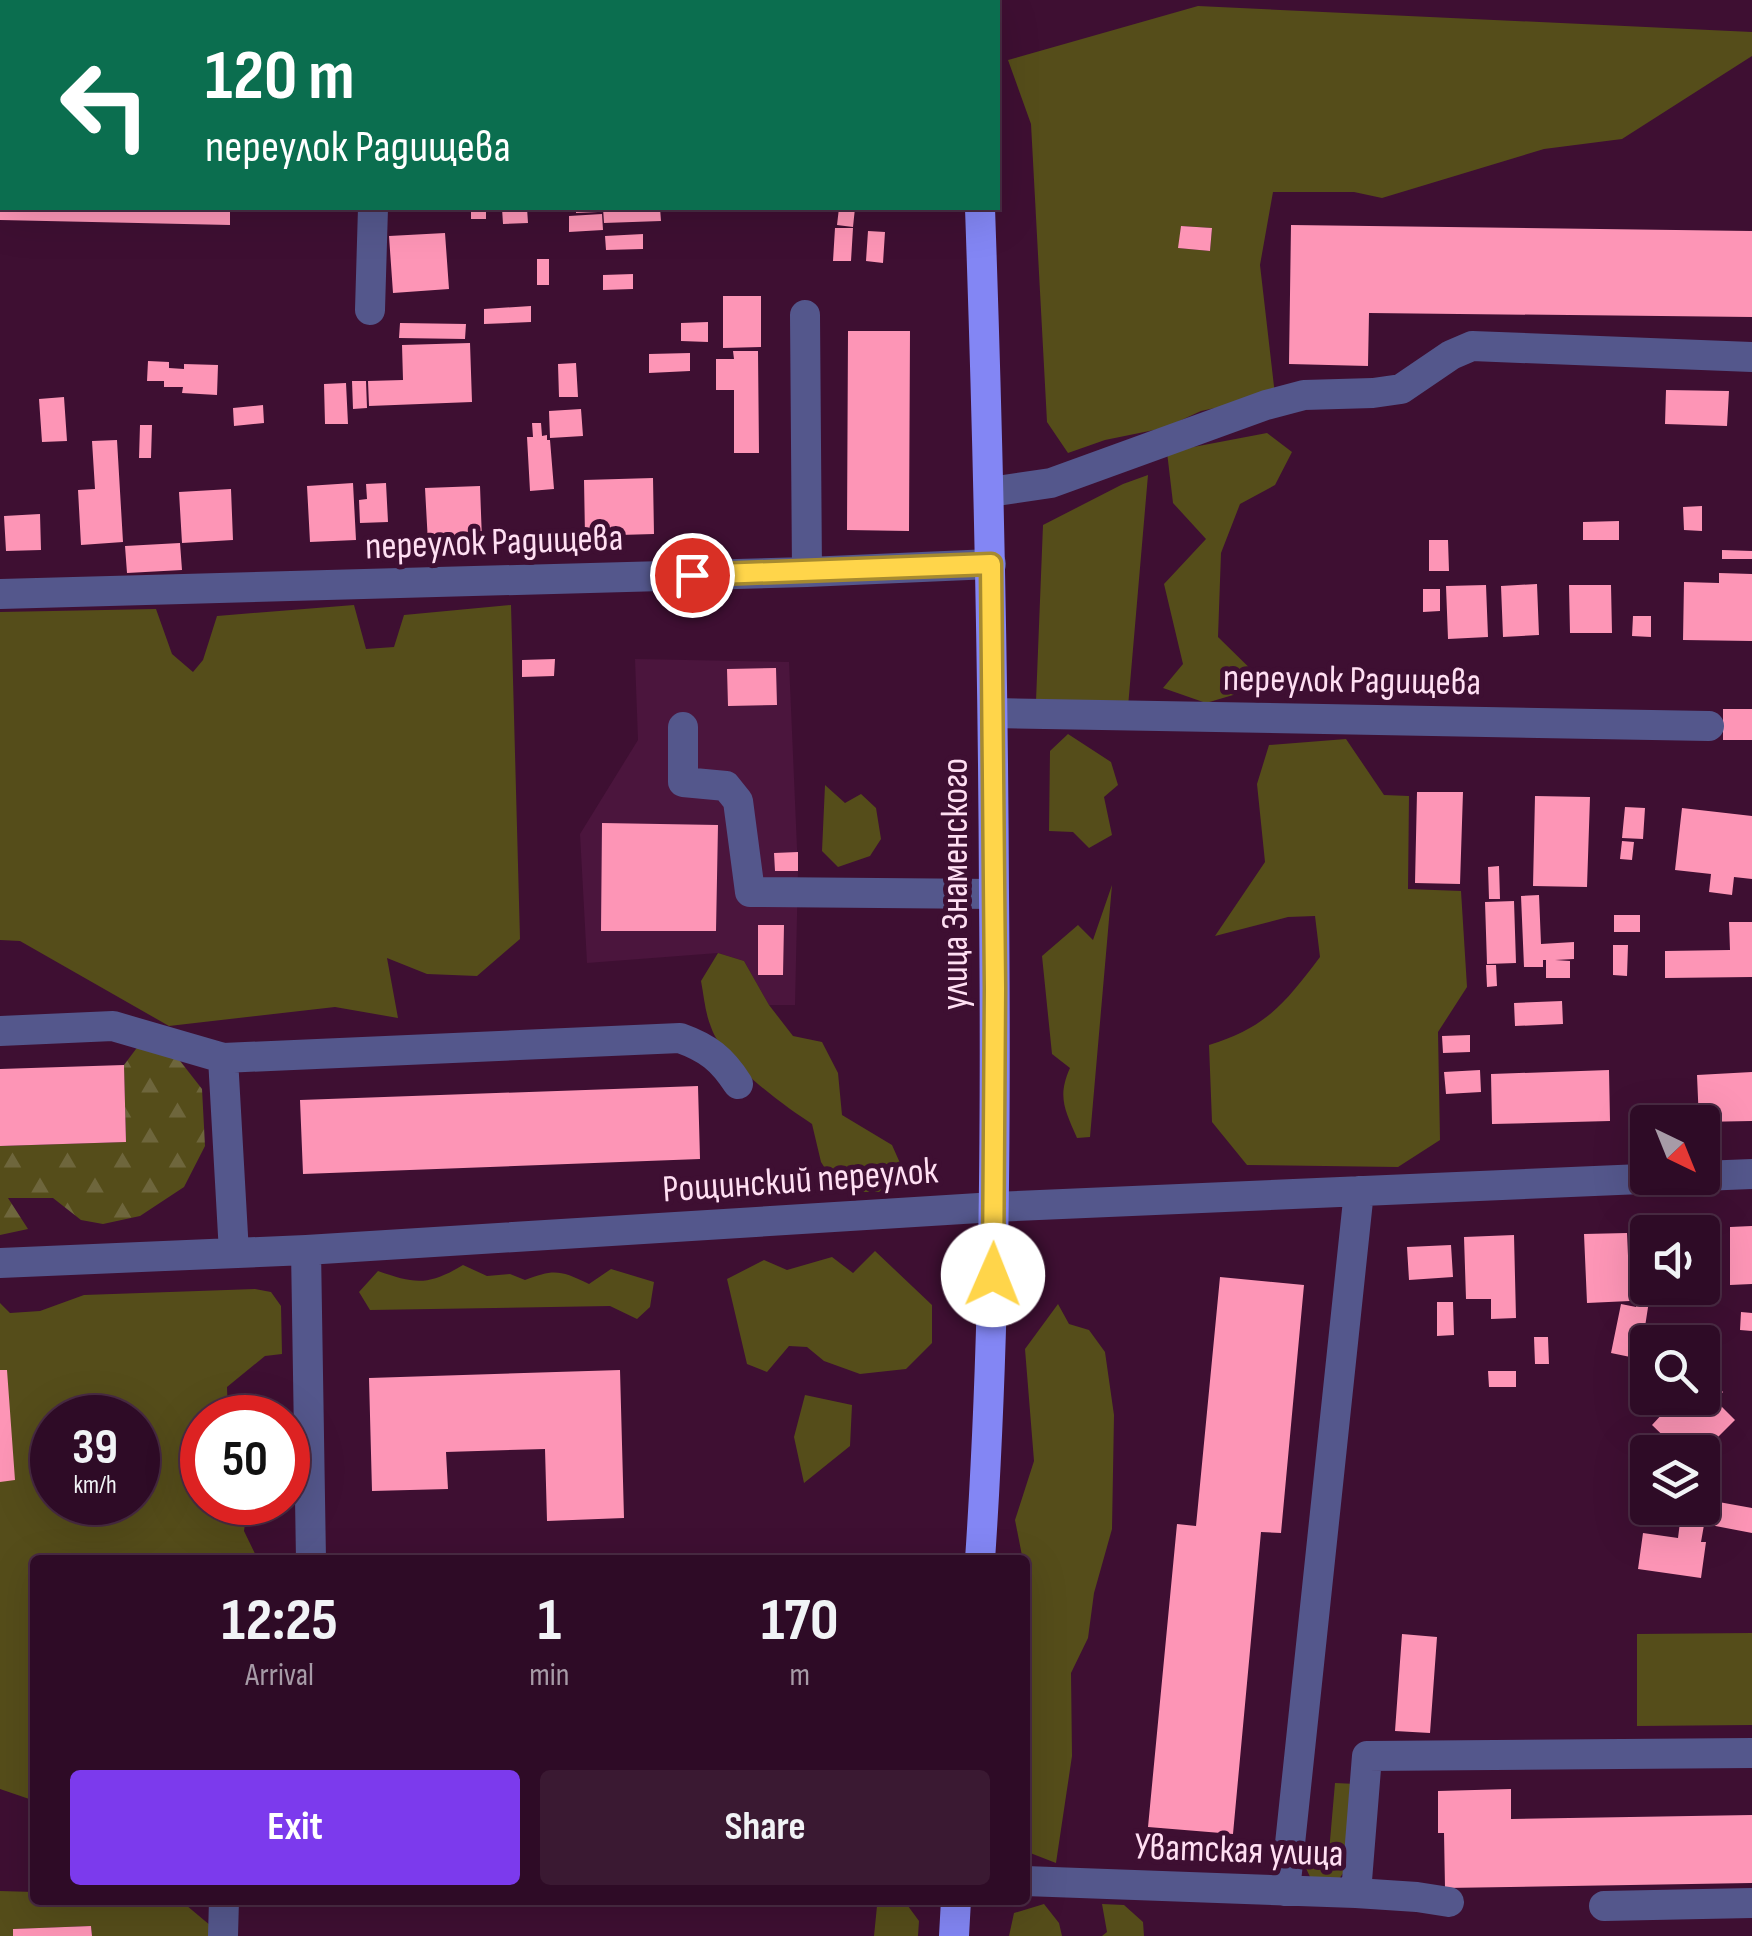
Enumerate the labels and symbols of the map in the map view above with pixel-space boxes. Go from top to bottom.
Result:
street label: переулок Радищева [364,516,624,569]
pin [650,533,735,618]
street label: переулок Радищева [1222,656,1482,705]
street label: улица Знаменского [933,758,978,1010]
north arrow [1630,1105,1720,1195]
street label: Рощинский переулок [661,1148,940,1213]
position arrow [941,1223,1045,1327]
speed limit sign: 50 [180,1395,310,1525]
street label: Уватская улица [1134,1824,1344,1877]

